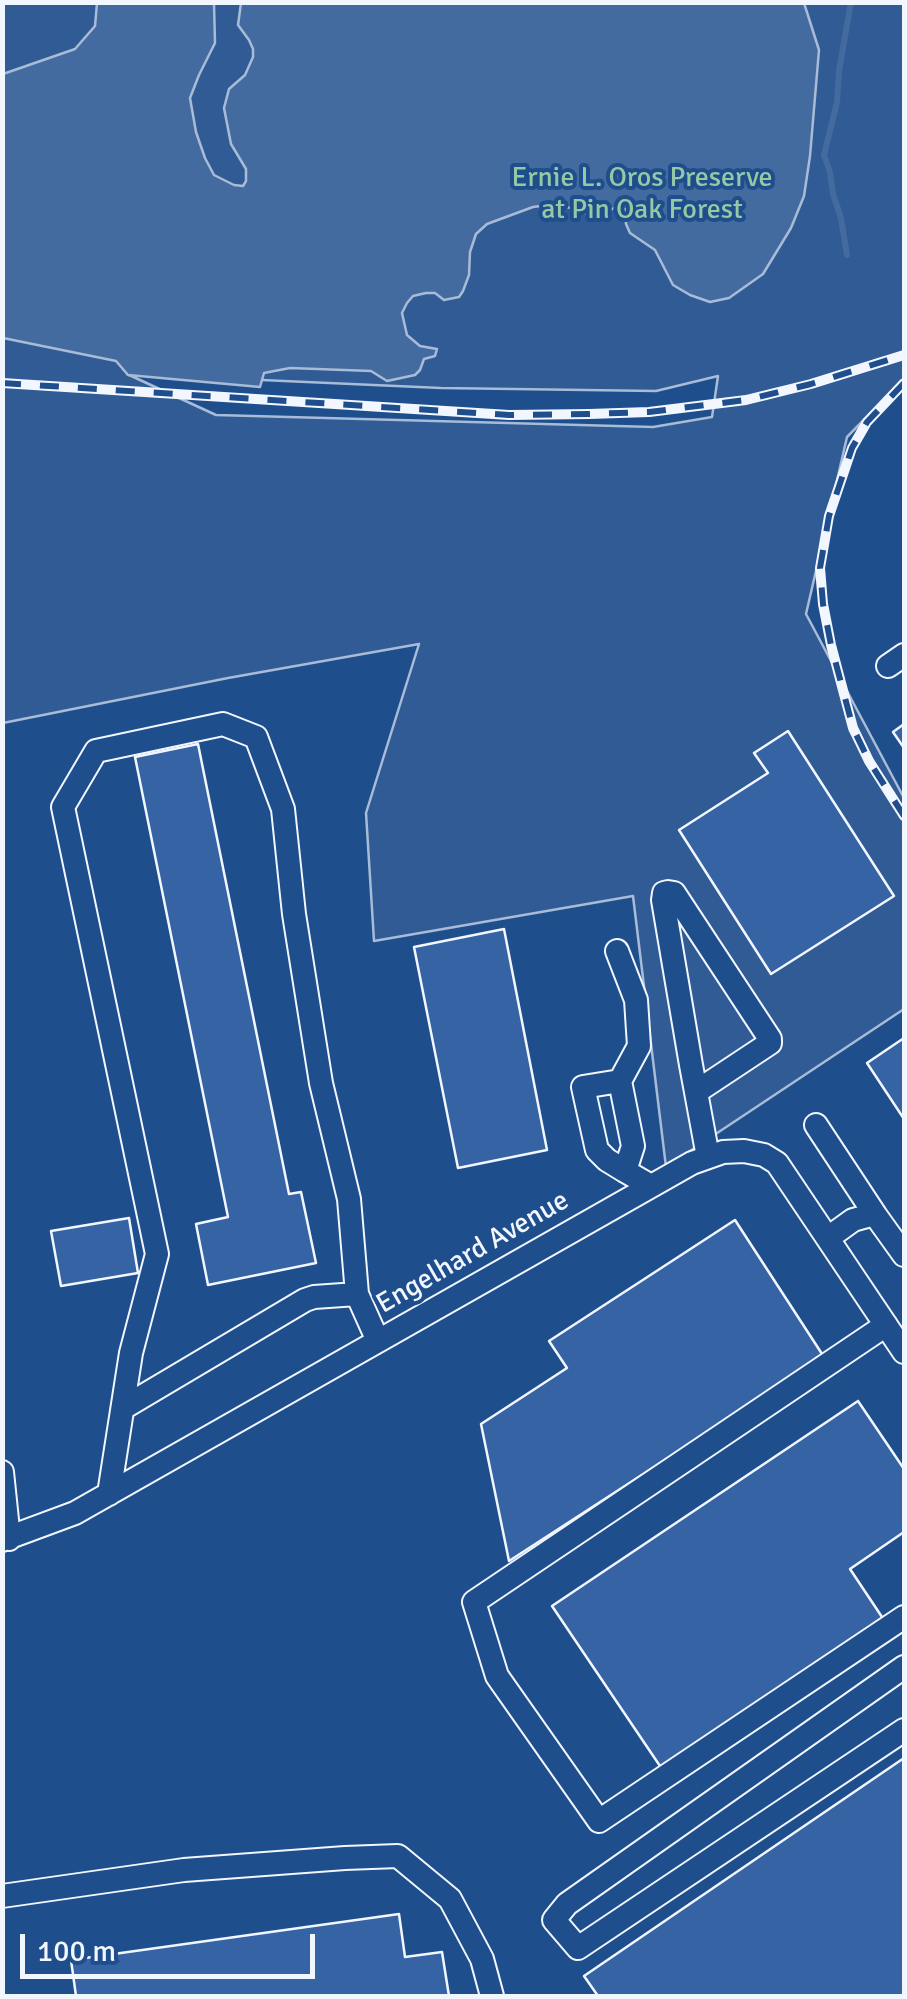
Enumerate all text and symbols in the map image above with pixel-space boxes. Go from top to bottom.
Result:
park label: Ernie L. Oros Preserve at Pin Oak Forest [511,162,773,228]
street label: Engelhard Avenue [371,1184,575,1322]
scale bar [25,1914,320,1976]
text: 100 m [37,1933,116,1970]

